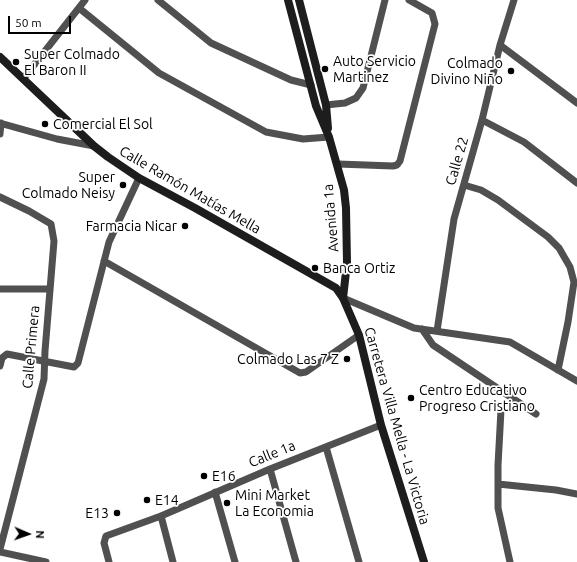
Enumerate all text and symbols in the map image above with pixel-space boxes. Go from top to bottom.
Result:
scale bar [10,8,73,34]
text: 50 m [15,16,42,29]
place label: Super Colmado El Baron II [24,46,120,78]
place label: Auto Servicio Martinez [333,53,416,86]
place label: Colmado Divino Niño [431,55,503,88]
marker: Super Colmado El Baron II [11,57,21,67]
marker: Auto Servicio Martinez [320,64,330,74]
marker: Colmado Divino Niño [506,66,516,76]
place label: Comercial El Sol [53,116,153,132]
marker: Comercial El Sol [40,119,50,129]
street label: Calle 22 [442,135,472,187]
street label: Calle Ramón Matías Mella [116,143,264,237]
place label: Super Colmado Neisy [22,169,115,202]
marker: Super Colmado Neisy [118,180,128,190]
street label: Avenida 1a [320,183,342,253]
place label: Farmacia Nicar [86,218,177,234]
marker: Farmacia Nicar [180,221,190,231]
place label: Banca Ortiz [323,260,395,276]
marker: Banca Ortiz [310,263,320,273]
street label: Calle Primera [19,305,43,389]
street label: Carretera Villa Mella - La Victoria [361,325,433,527]
place label: Colmado Las 7 Z [237,351,339,367]
marker: Colmado Las 7 Z [342,354,352,364]
place label: Centro Educativo Progreso Cristiano [419,382,535,414]
marker: Centro Educativo Progreso Cristiano [406,393,416,403]
street label: Calle 1a [246,437,298,471]
place label: E16 [212,468,236,484]
marker: E16 [199,471,209,481]
place label: Mini Market La Economia [235,487,314,520]
place label: E14 [155,492,179,508]
marker: E14 [142,495,152,505]
marker: Mini Market La Economia [222,498,232,508]
place label: E13 [85,505,109,521]
marker: E13 [112,508,122,518]
north arrow [8,514,48,554]
text: N [34,530,46,539]

